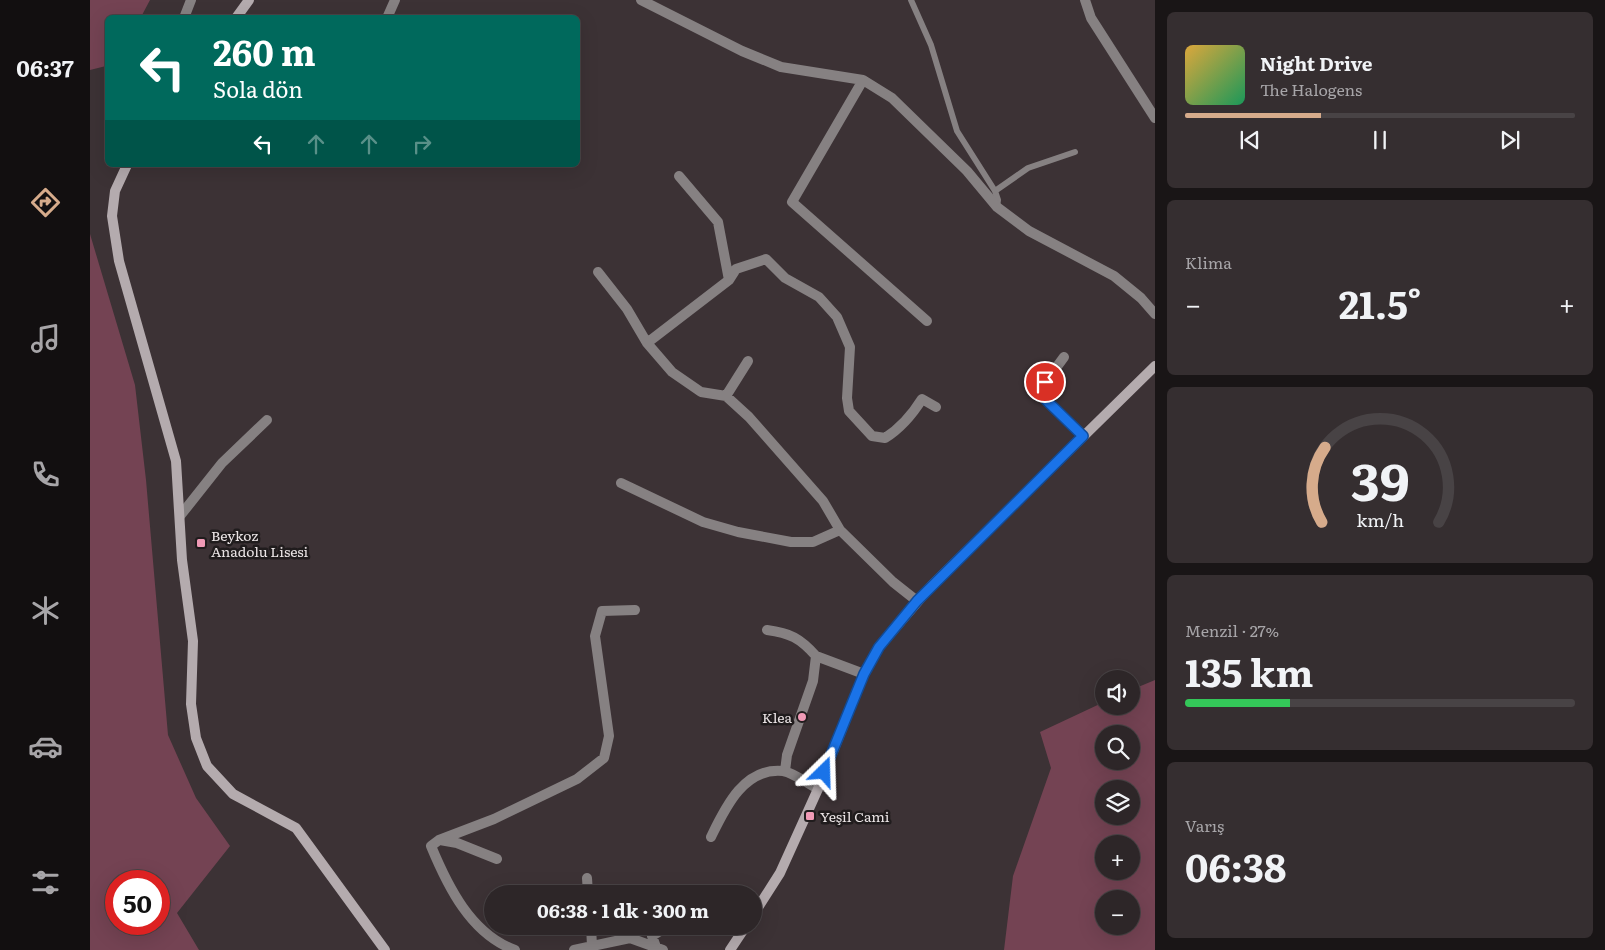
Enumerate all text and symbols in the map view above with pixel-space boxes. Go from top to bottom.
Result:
text: 260 m [213,25,316,77]
icon: left [130,35,195,100]
text: Night Drive [1260,49,1373,77]
text: 06:37 [16,51,74,84]
text: Sola dön [213,72,303,105]
text: The Halogens [1260,77,1362,101]
icon: previous [1236,126,1264,154]
icon: pause [1366,126,1394,154]
icon: next [1496,126,1524,154]
icon: left [249,130,277,158]
icon: ahead [302,130,330,158]
icon: ahead [355,130,383,158]
icon: right [408,130,436,158]
icon: directions [28,185,63,220]
text: Klima [1185,250,1232,274]
text: 21.5° [1339,274,1421,331]
text: − [1185,282,1201,324]
text: + [1559,282,1575,324]
icon: music [28,321,63,356]
pin [1024,361,1066,403]
icon: arrive [1031,368,1059,396]
text: 39 [1351,440,1409,517]
icon: phone [28,457,63,492]
text: km/h [1356,506,1404,533]
place label: Beykoz Anadolu Lisesi [211,525,309,561]
marker: Beykoz Anadolu Lisesi [195,537,207,549]
icon: climate [28,593,63,628]
text: Menzil · 27% [1185,618,1279,642]
text: 135 km [1185,642,1313,699]
map controls [1095,670,1140,935]
button: sound [1095,670,1140,715]
place label: Klea [762,707,792,727]
marker: Klea [796,711,808,723]
button: search [1095,725,1140,770]
icon: car [28,729,63,764]
position arrow [797,745,849,797]
button: layers [1095,780,1140,825]
place label: Yeşil Cami [820,806,890,826]
marker: Yeşil Cami [804,810,816,822]
text: Varış [1185,813,1224,837]
button: + [1095,835,1140,880]
text: 06:38 [1185,837,1286,894]
icon: filters [28,865,63,900]
speed limit sign: 50 [105,870,170,935]
button: − [1095,890,1140,935]
text: 06:38 · 1 dk · 300 m [537,896,709,924]

